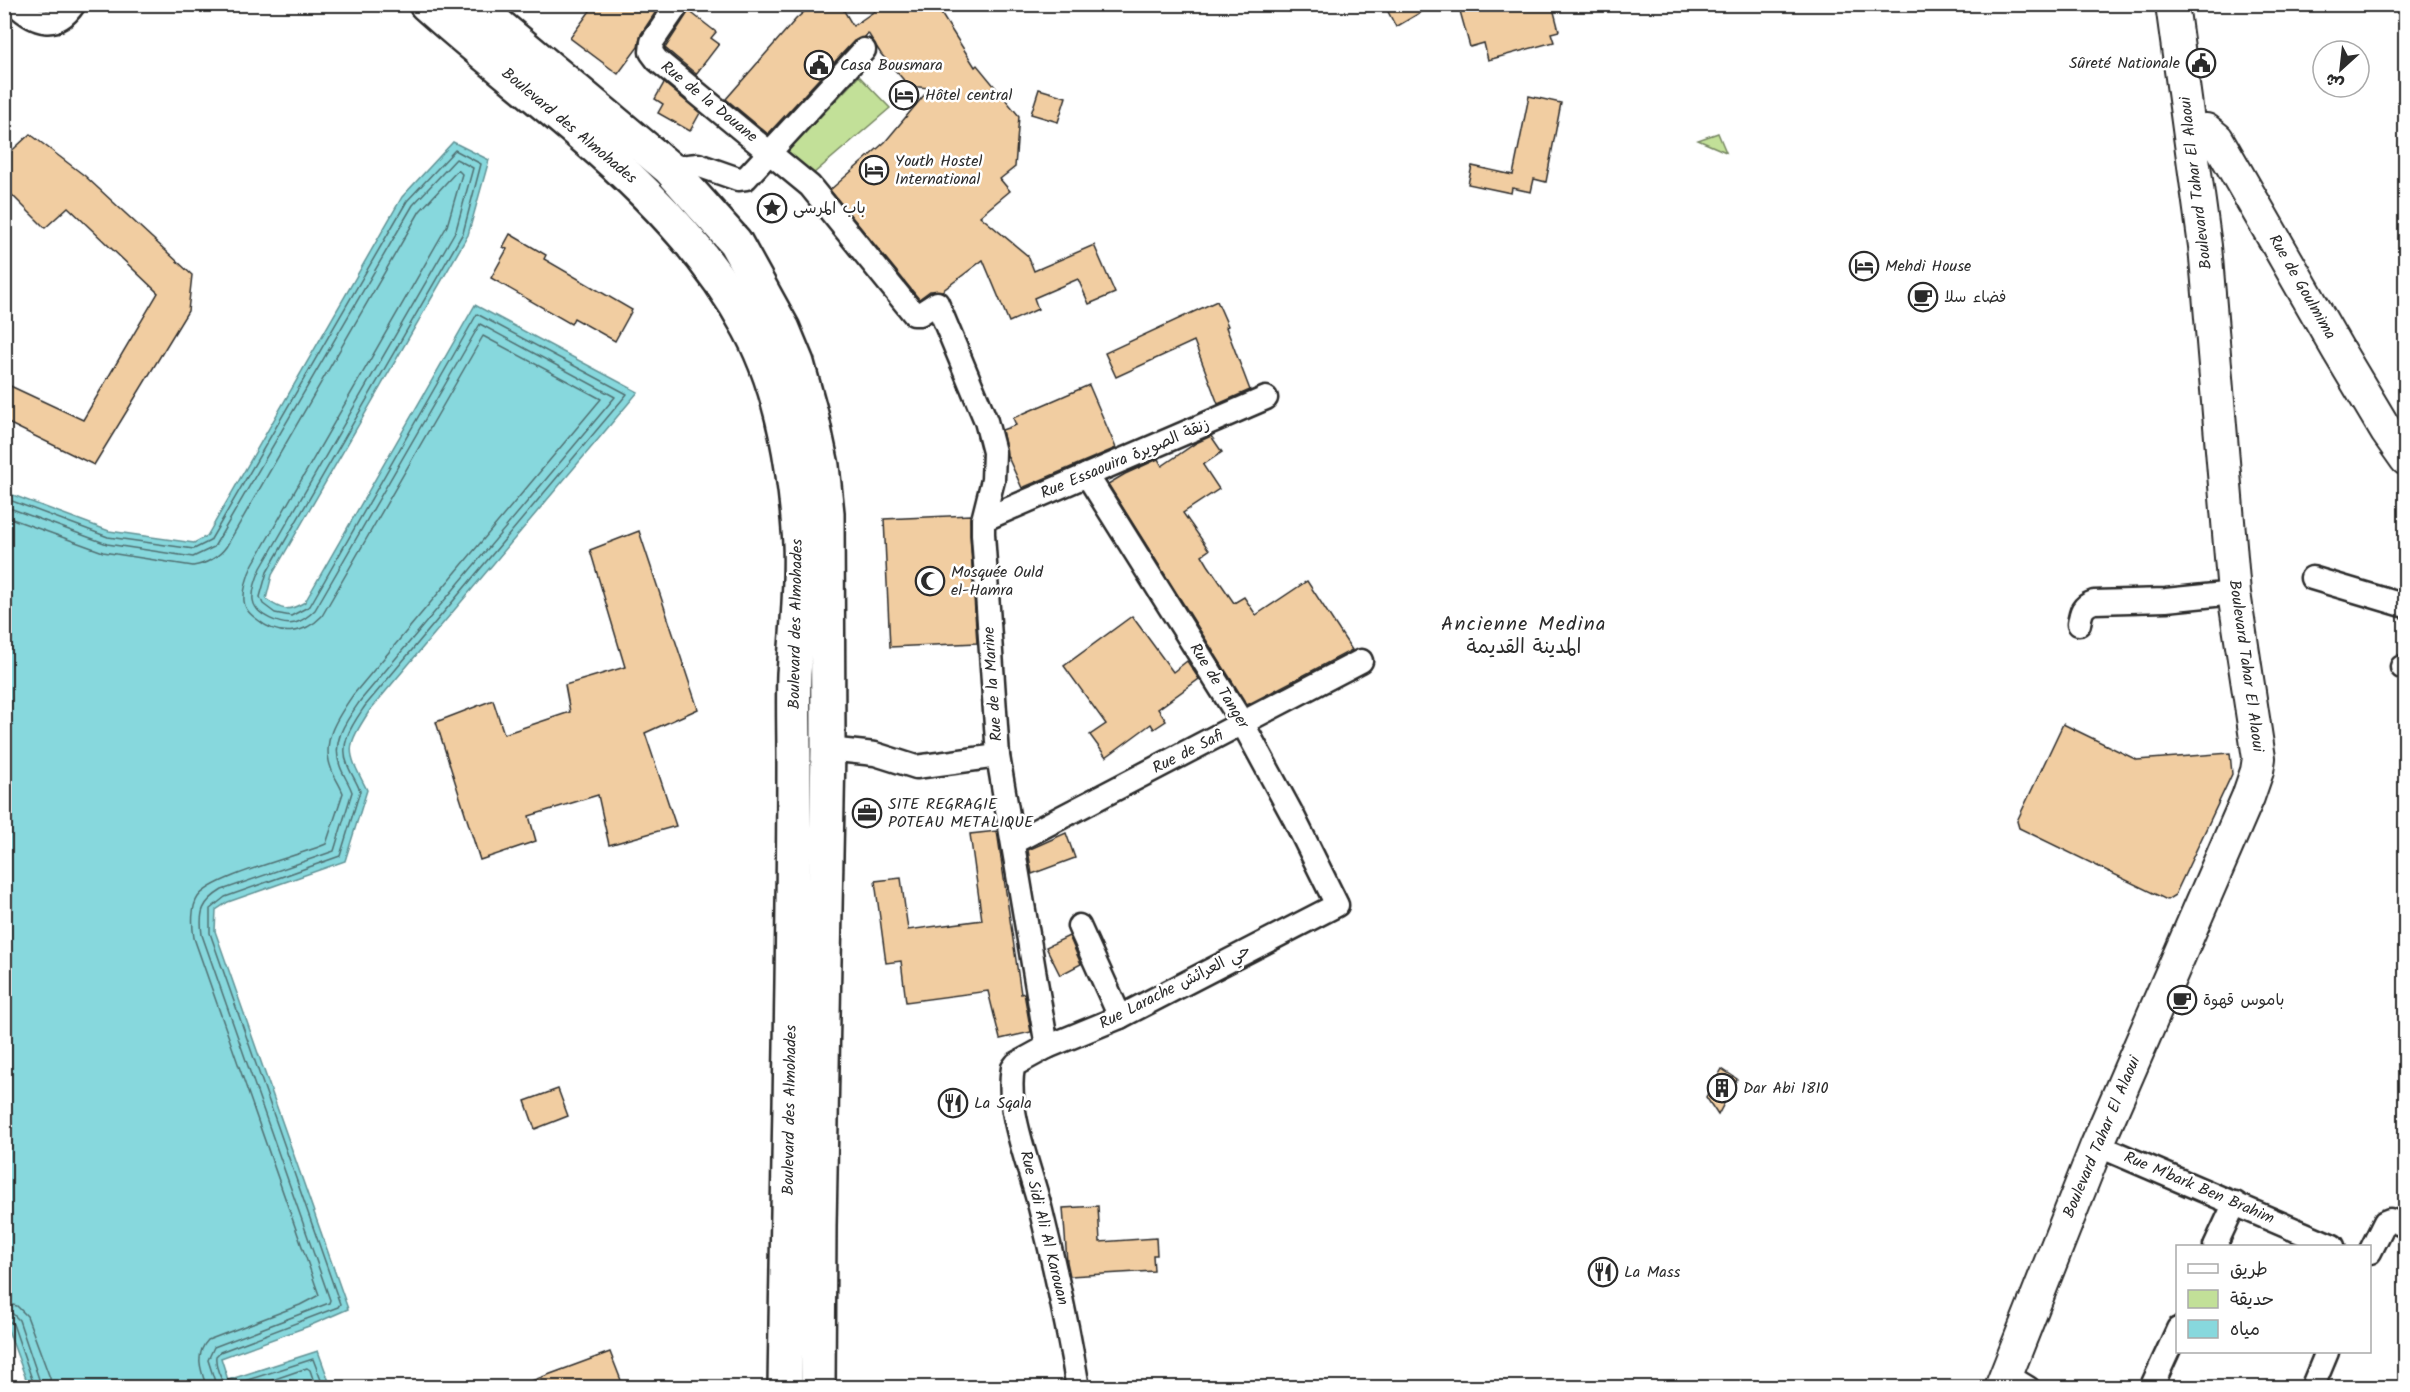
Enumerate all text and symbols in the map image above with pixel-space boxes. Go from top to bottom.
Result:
north arrow [2311,39,2371,99]
public building icon: Sûreté Nationale [2185,47,2217,79]
public building icon: Casa Bousmara [803,49,835,81]
place label: Sûreté Nationale [2069,51,2180,76]
place label: Casa Bousmara [840,53,943,78]
street label: Rue de la Douane [655,55,763,149]
street label: Boulevard des Almohades [496,62,642,190]
text: ش [2321,66,2348,96]
hotel icon: Hôtel central [888,79,920,111]
place label: Hôtel central [925,83,1013,108]
street label: Boulevard Tahar El Alaoui [2173,94,2219,271]
place label: Youth Hostel International [895,149,983,192]
hotel icon: Youth Hostel International [858,154,890,186]
place icon: باب المرسى [756,192,788,224]
place label: باب المرسى [793,196,866,221]
street label: Rue de Goulmima [2262,230,2342,344]
hotel icon: Mehdi House [1848,250,1880,282]
place label: Mehdi House [1885,254,1971,279]
cafe icon: فضاء سلا [1907,281,1939,313]
place label: فضاء سلا [1944,285,2006,310]
street label: Rue Essaouira زنقة الصويرة [1037,412,1213,506]
street label: Boulevard des Almohades [782,538,810,709]
place label: Mosquée Ould el-Hamra [951,560,1044,603]
mosque icon: Mosquée Ould el-Hamra [914,565,946,597]
street label: Boulevard Tahar El Alaoui [2222,578,2271,755]
district label: Ancienne Medina المدينة القديمة [1441,609,1607,664]
street label: Rue de la Marine [977,626,1009,742]
street label: Rue de Tanger [1183,638,1256,735]
street label: Rue de Safi [1148,723,1228,781]
place label: SITE REGRAGIE POTEAU METALIQUE [888,792,1034,835]
office icon: SITE REGRAGIE POTEAU METALIQUE [851,797,883,829]
street label: Rue Larache حي العرائش [1095,938,1256,1037]
cafe icon: باموس قهوة [2166,984,2198,1016]
place label: باموس قهوة [2203,988,2285,1013]
street label: Boulevard des Almohades [776,1024,804,1195]
street label: Boulevard Tahar El Alaoui [2057,1051,2148,1222]
building icon: Dar Abi 1810 [1706,1072,1738,1104]
place label: Dar Abi 1810 [1743,1076,1829,1101]
restaurant icon: La Sqala [937,1087,969,1119]
place label: La Sqala [974,1091,1032,1116]
street label: Rue M'bark Ben Brahim [2120,1145,2278,1231]
street label: Rue Sidi Ali Al Karouan [1013,1148,1075,1308]
legend [2176,1245,2371,1353]
restaurant icon: La Mass [1587,1256,1619,1288]
text: طريق [2230,1256,2268,1285]
place label: La Mass [1624,1260,1681,1285]
text: حديقة [2230,1286,2274,1315]
text: مياه [2230,1316,2260,1345]

